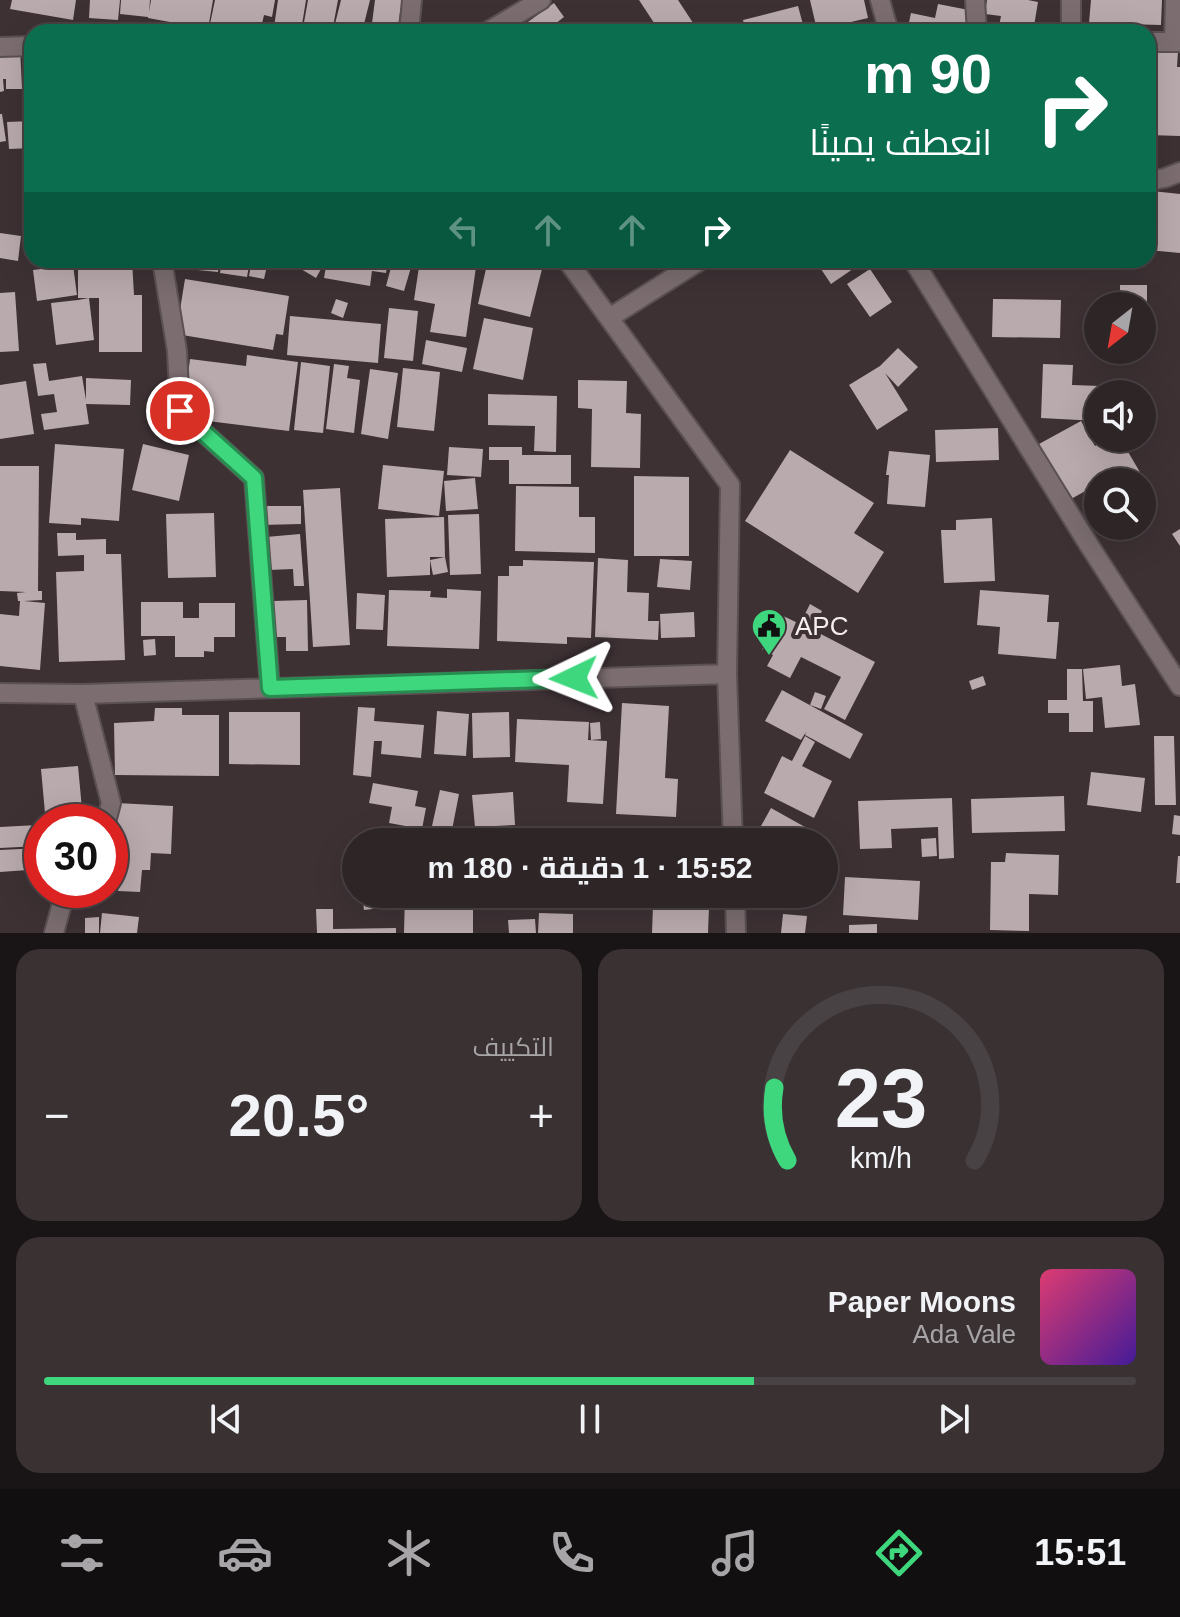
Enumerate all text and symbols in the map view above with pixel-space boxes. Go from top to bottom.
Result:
text: 90 m [864,42,992,105]
icon: right [1020,56,1124,160]
text: انعطف يمينًا [809,122,992,163]
icon: left [442,208,486,252]
icon: ahead [526,208,570,252]
icon: ahead [610,208,654,252]
icon: right [694,208,738,252]
north arrow [1084,292,1156,364]
map controls [1084,292,1156,540]
pin [146,377,214,445]
button: sound [1084,380,1156,452]
icon: arrive [158,389,202,433]
button: search [1084,468,1156,540]
public building icon: APC [750,607,788,657]
place label: APC [795,611,848,641]
position arrow [532,636,616,720]
speed limit sign: 30 [24,804,128,908]
text: 15:52 · 1 دقيقة · 180 m [428,851,753,884]
text: التكييف [472,1032,554,1062]
text: 23 [835,1052,927,1145]
text: 20.5° [229,1082,369,1149]
text: − [44,1091,70,1140]
text: + [528,1091,554,1140]
text: km/h [850,1142,912,1174]
text: Paper Moons [828,1285,1016,1318]
text: Ada Vale [912,1319,1016,1349]
icon: previous [204,1397,248,1441]
icon: pause [568,1397,612,1441]
icon: next [932,1397,976,1441]
icon: filters [54,1525,110,1581]
icon: car [217,1525,273,1581]
icon: climate [381,1525,437,1581]
icon: phone [544,1525,600,1581]
icon: music [707,1525,763,1581]
icon: directions [871,1525,927,1581]
text: 15:51 [1034,1532,1126,1573]

